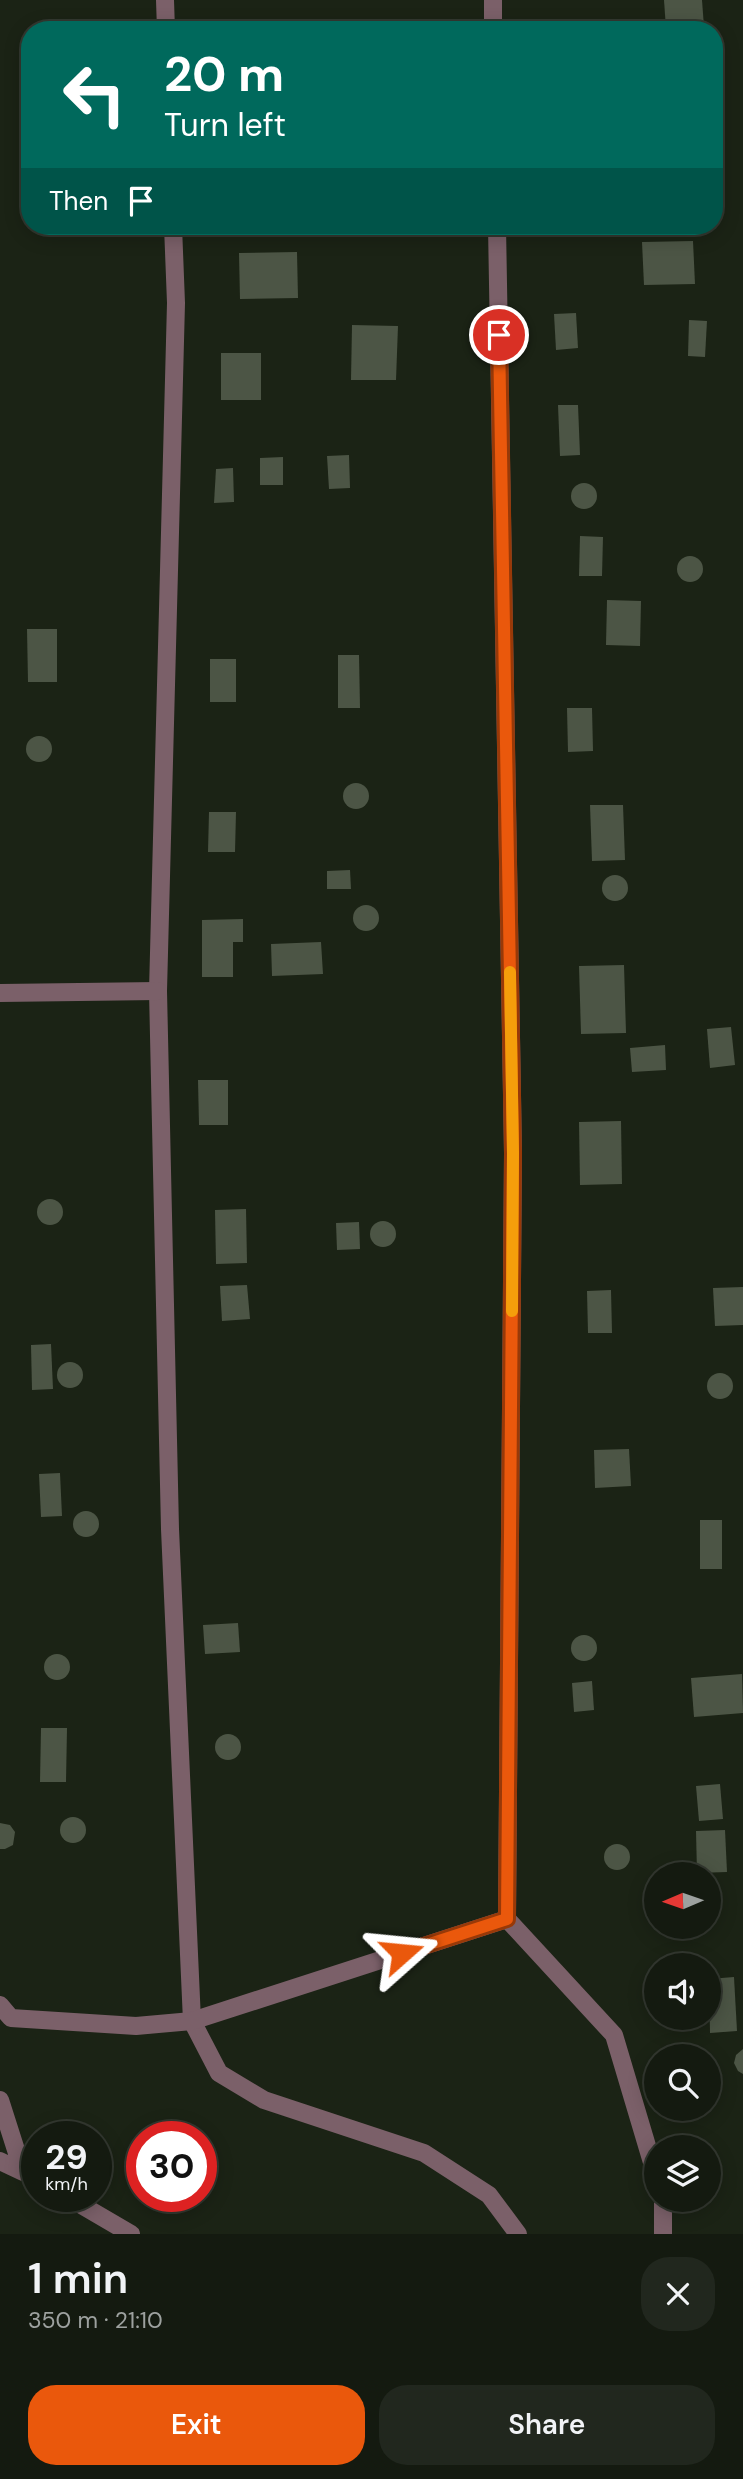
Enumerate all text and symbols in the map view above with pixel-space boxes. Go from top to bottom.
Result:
text: 20 m [164,42,284,106]
icon: left [49,49,140,140]
text: Turn left [164,104,286,146]
icon: arrive [122,182,160,220]
text: Then [49,184,108,218]
pin [469,305,529,365]
icon: arrive [480,316,518,354]
north arrow [644,1862,721,1939]
map controls [644,1862,721,2212]
position arrow [365,1916,439,1990]
button: sound [644,1953,721,2030]
button: search [644,2044,721,2121]
speed limit sign: 30 [126,2121,217,2212]
text: 29 [45,2134,88,2180]
button: layers [644,2135,721,2212]
text: km/h [45,2172,88,2196]
text: 1 min [28,2251,128,2306]
button: close [641,2257,715,2331]
text: 350 m · 21:10 [28,2305,163,2335]
button: Exit [28,2385,365,2465]
button: Share [379,2385,715,2465]

